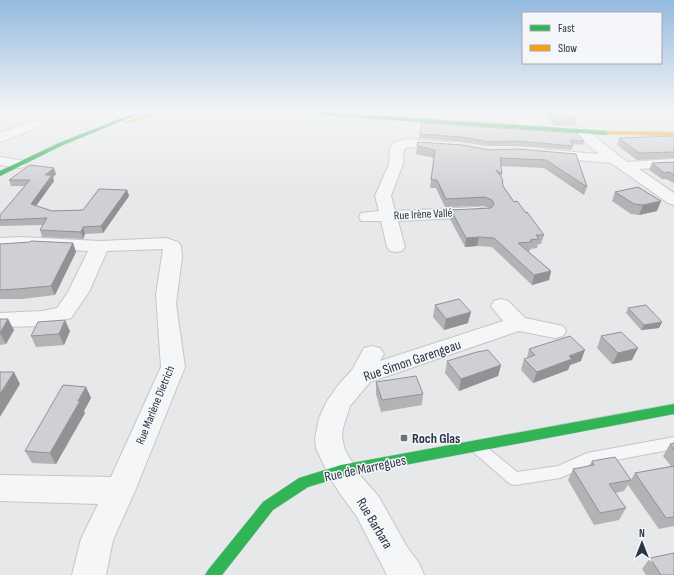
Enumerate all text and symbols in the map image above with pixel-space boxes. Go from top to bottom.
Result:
legend [522,12,662,64]
text: Fast [558,21,575,36]
text: Slow [558,41,577,56]
street label: Rue Irène Vallé [393,205,453,224]
street label: Rue Simon Garengeau [361,336,463,385]
street label: Rue Marlène Dietrich [133,364,178,447]
place label: Roch Glas [412,430,460,447]
marker: Roch Glas [399,433,409,443]
street label: Rue de Marregues [323,452,408,485]
street label: Rue Barbara [353,495,396,552]
north arrow [622,523,662,563]
text: N [639,527,645,540]

